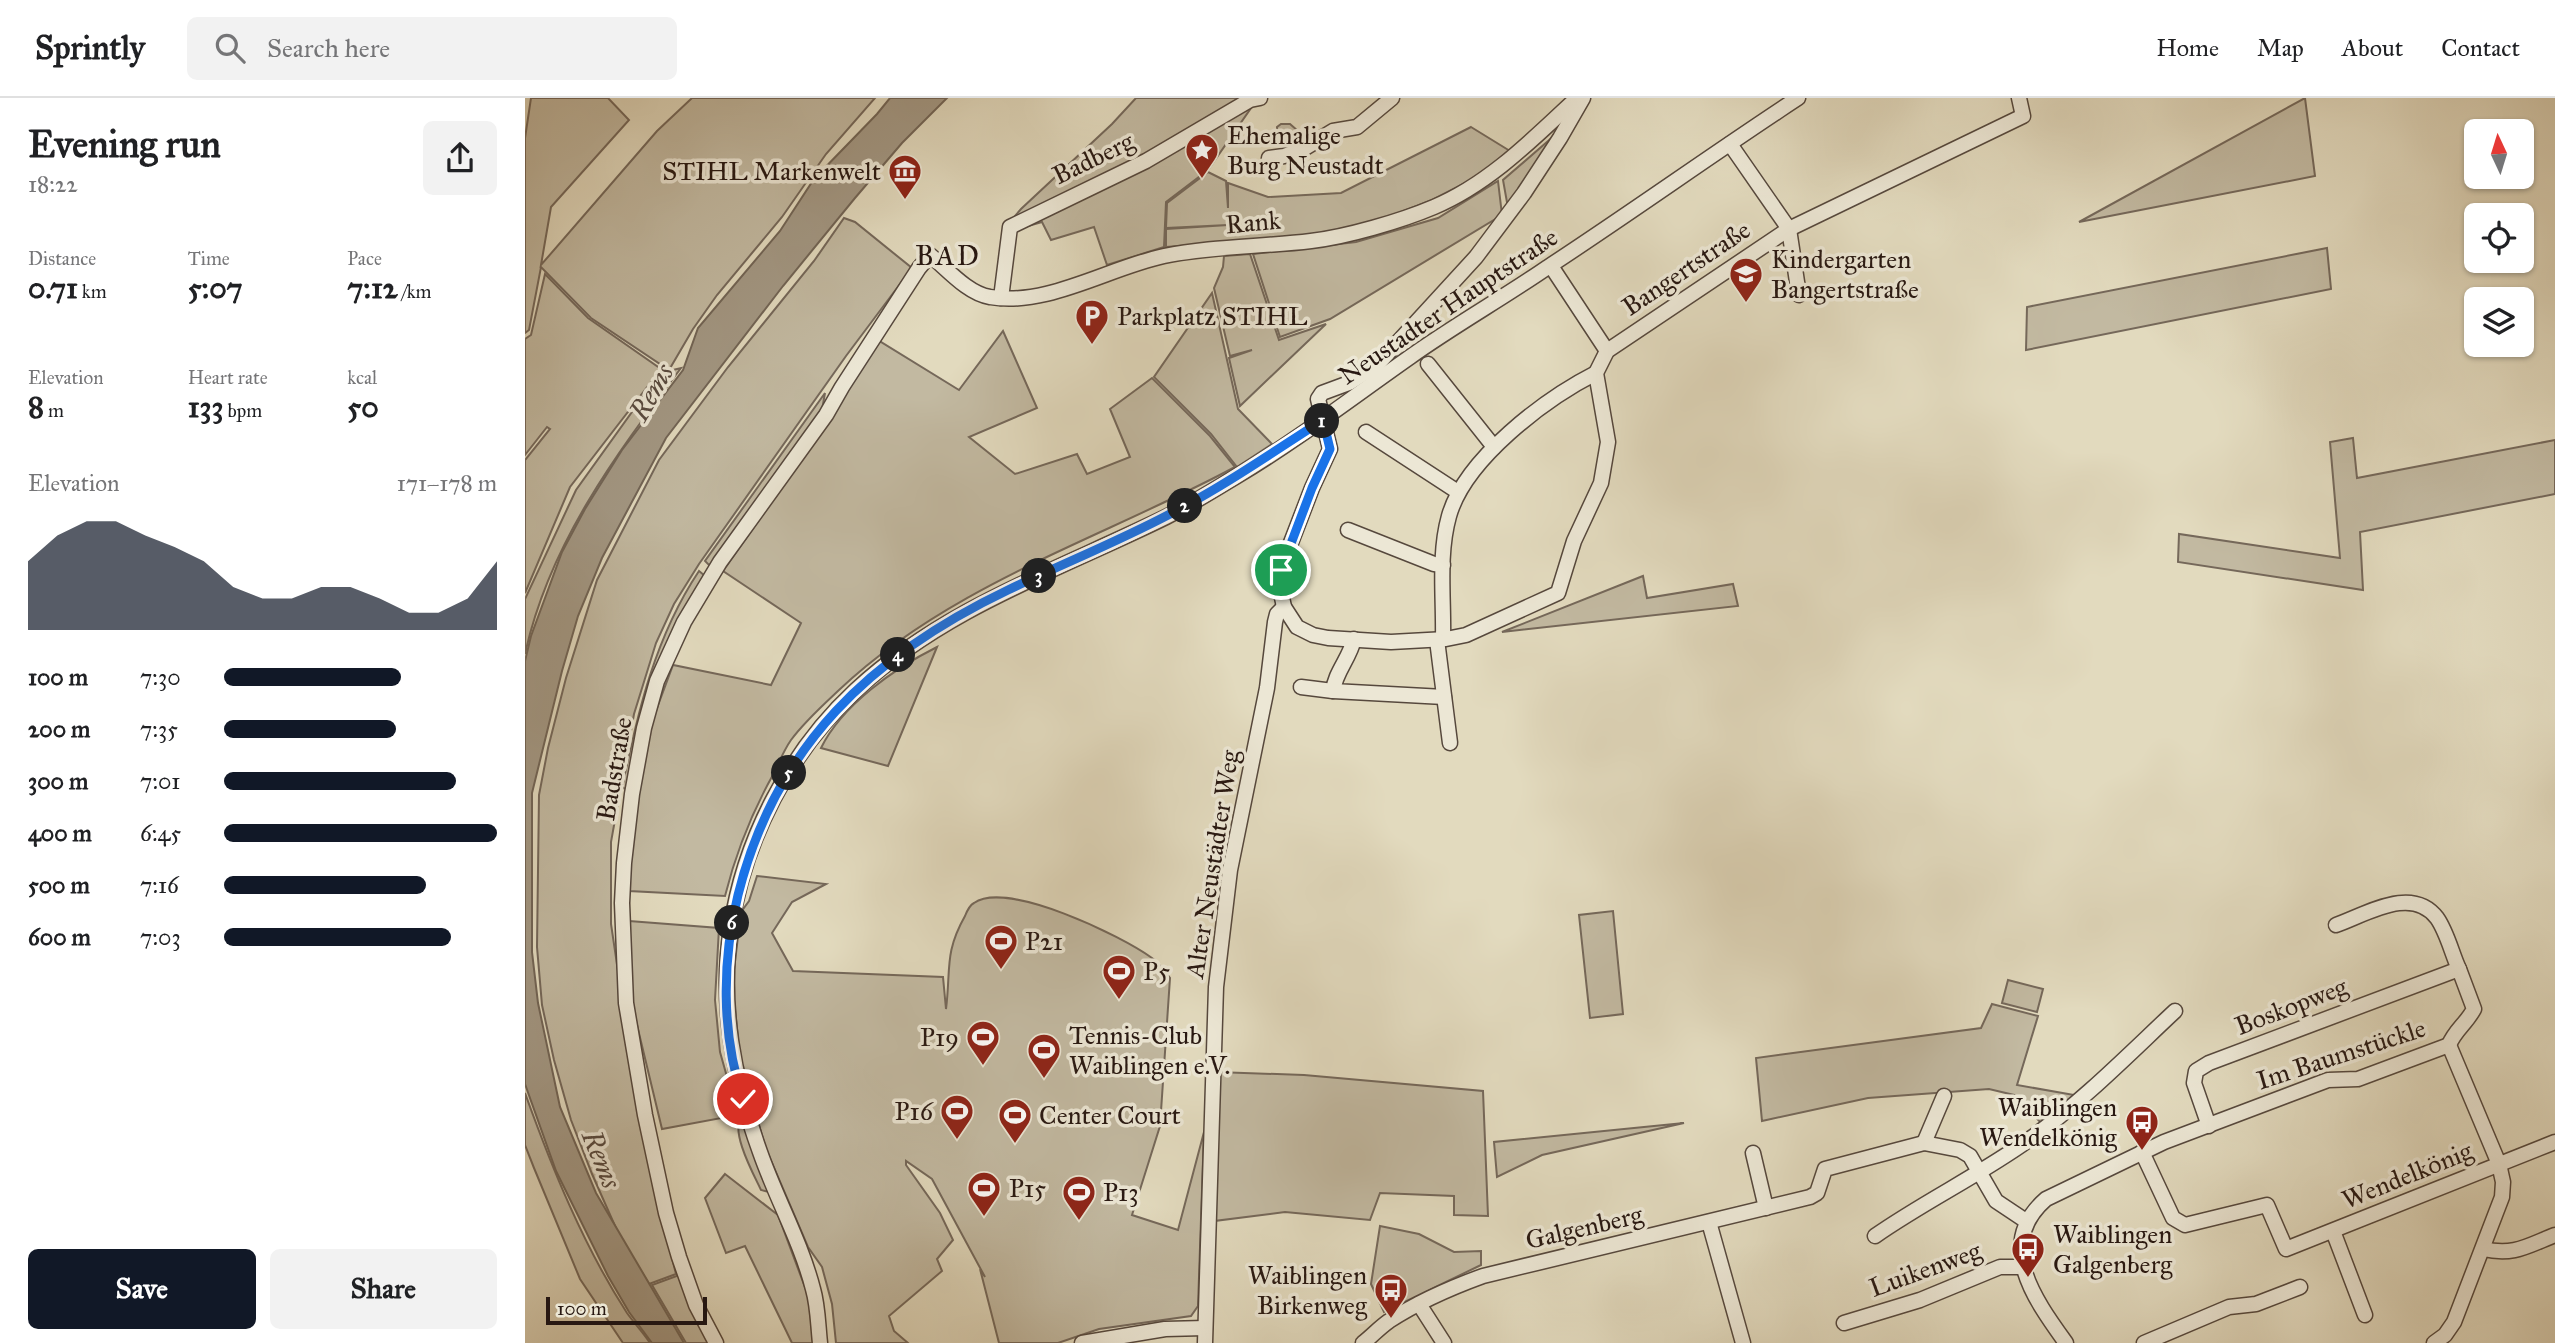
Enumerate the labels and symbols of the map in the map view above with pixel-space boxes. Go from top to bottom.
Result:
place label: Ehemalige Burg Neustadt [1227,119,1384,181]
north arrow [2464,119,2534,189]
street label: Badberg [1047,124,1140,191]
place icon: Ehemalige Burg Neustadt [1183,131,1221,180]
museum icon: STIHL Markenwelt [886,152,924,201]
place label: STIHL Markenwelt [662,155,881,187]
street label: Rank [1224,204,1283,240]
street label: Bangertstraße [1616,213,1756,323]
street label: Neustadter Hauptstraße [1332,221,1564,391]
district label: BAD [915,238,981,273]
place label: Kindergarten Bangertstraße [1771,243,1919,305]
school or university icon: Kindergarten Bangertstraße [1727,255,1765,304]
parking icon: Parkplatz STIHL [1073,297,1111,346]
place label: Parkplatz STIHL [1117,300,1307,332]
water label: Rems [621,357,682,428]
pin: 1 [1305,404,1339,438]
pin: 2 [1167,488,1203,524]
pin [1251,540,1311,600]
pin: 3 [1021,559,1057,594]
pin: 4 [881,638,915,672]
street label: Badstraße [589,714,639,823]
street label: Alter Neustädter Weg [1178,747,1246,981]
pin: 5 [771,756,807,790]
pin: 6 [715,906,749,940]
sports icon: P21 [982,922,1020,971]
place label: P21 [1025,925,1063,957]
sports icon: P5 [1100,952,1138,1001]
place label: P5 [1143,955,1170,987]
street label: Boskopweg [2230,970,2352,1042]
street label: Im Baumstückle [2252,1012,2430,1096]
sports icon: P19 [964,1018,1002,1067]
place label: Tennis-Club Waiblingen e.V. [1069,1019,1230,1081]
place label: P19 [920,1021,959,1053]
sports icon: Tennis-Club Waiblingen e.V. [1025,1031,1063,1080]
pin [713,1069,773,1129]
place label: Waiblingen Wendelkönig [1979,1091,2118,1153]
sports icon: P16 [938,1092,976,1141]
place label: P16 [895,1095,934,1127]
sports icon: Center Court [996,1096,1034,1145]
place label: Center Court [1039,1099,1181,1131]
bus stop icon: Waiblingen Wendelkönig [2123,1103,2161,1152]
water label: Rems [574,1124,629,1194]
street label: Wendelkönig [2337,1134,2478,1216]
sports icon: P15 [965,1169,1003,1218]
place label: P15 [1009,1172,1046,1204]
sports icon: P13 [1060,1173,1098,1222]
place label: P13 [1103,1176,1139,1208]
street label: Galgenberg [1522,1198,1647,1256]
place label: Waiblingen Galgenberg [2053,1218,2173,1280]
bus stop icon: Waiblingen Galgenberg [2009,1230,2047,1279]
street label: Luikenweg [1865,1234,1986,1304]
place label: Waiblingen Birkenweg [1248,1259,1368,1321]
bus stop icon: Waiblingen Birkenweg [1372,1271,1410,1320]
scale bar [546,1294,707,1326]

